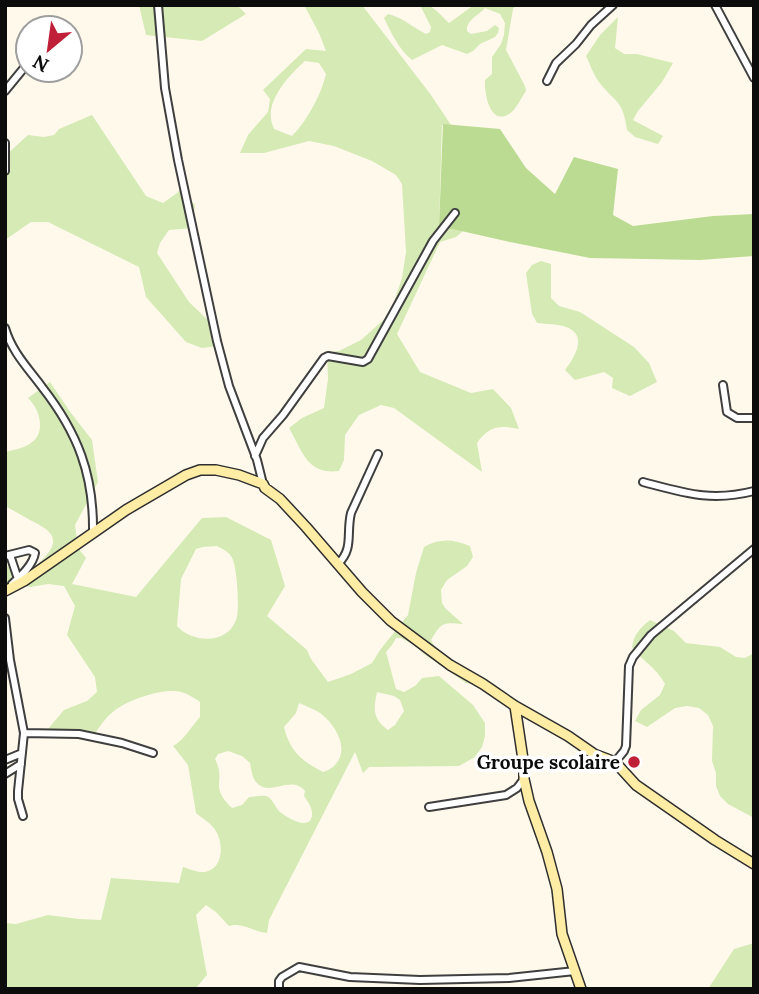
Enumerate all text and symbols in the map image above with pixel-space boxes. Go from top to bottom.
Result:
north arrow [14,14,84,84]
text: N [28,50,53,78]
place label: Groupe scolaire [477,750,620,774]
marker: Groupe scolaire [626,754,642,770]

